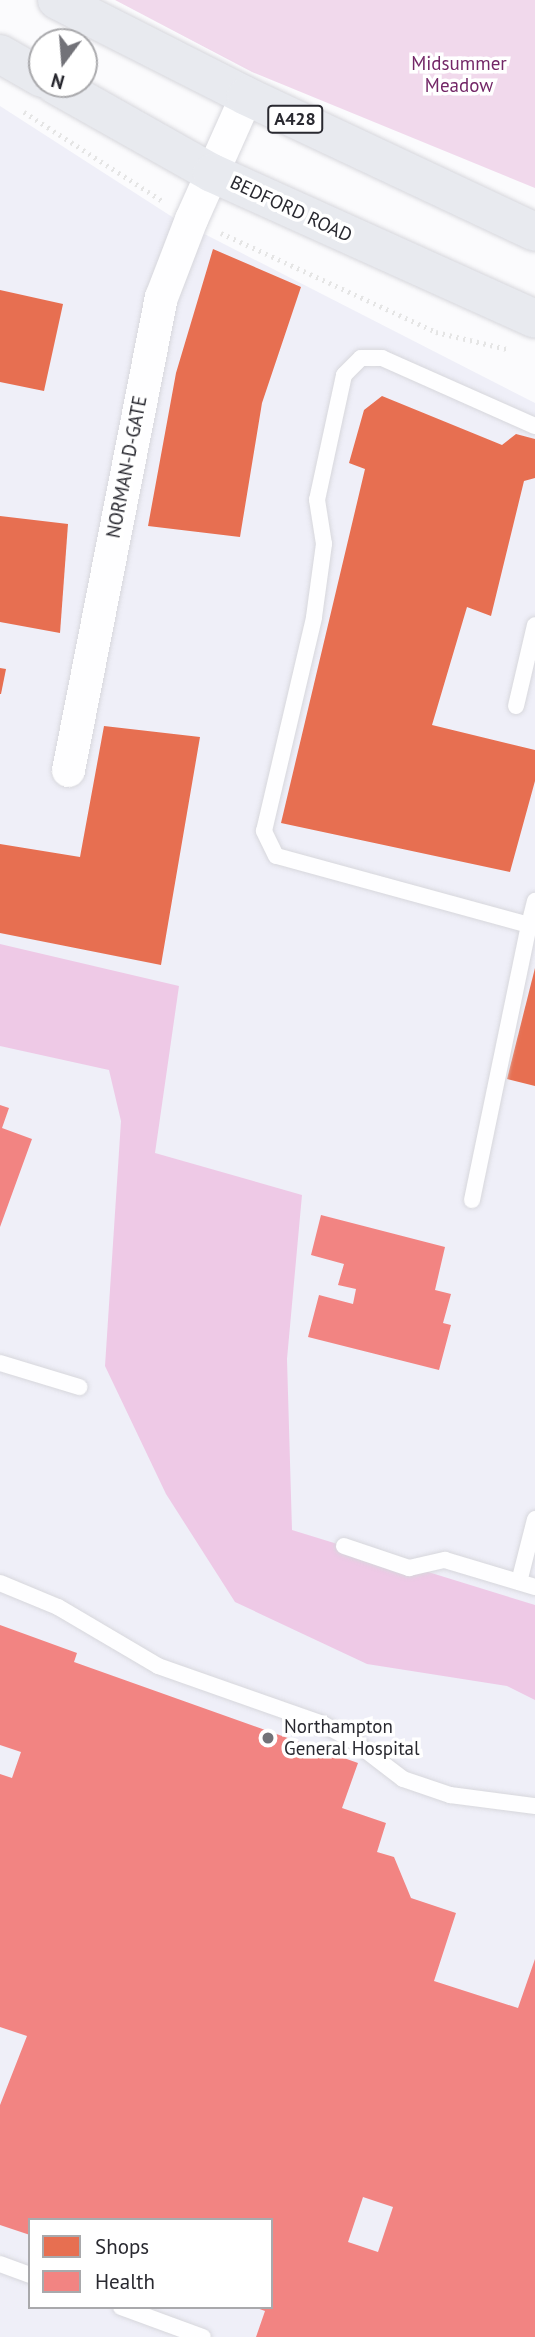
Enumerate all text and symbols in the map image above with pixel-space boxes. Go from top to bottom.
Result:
north arrow [28,28,98,98]
park label: Midsummer Meadow [411,53,507,97]
text: N [48,68,67,95]
road number: A428 [267,104,323,134]
street label: BEDFORD ROAD [226,171,356,247]
street label: NORMAN-D-GATE [102,394,152,540]
place label: Northampton General Hospital [284,1716,420,1760]
marker: Northampton General Hospital [258,1728,278,1748]
legend [28,2218,273,2309]
text: Shops [95,2233,149,2260]
text: Health [95,2268,155,2295]

